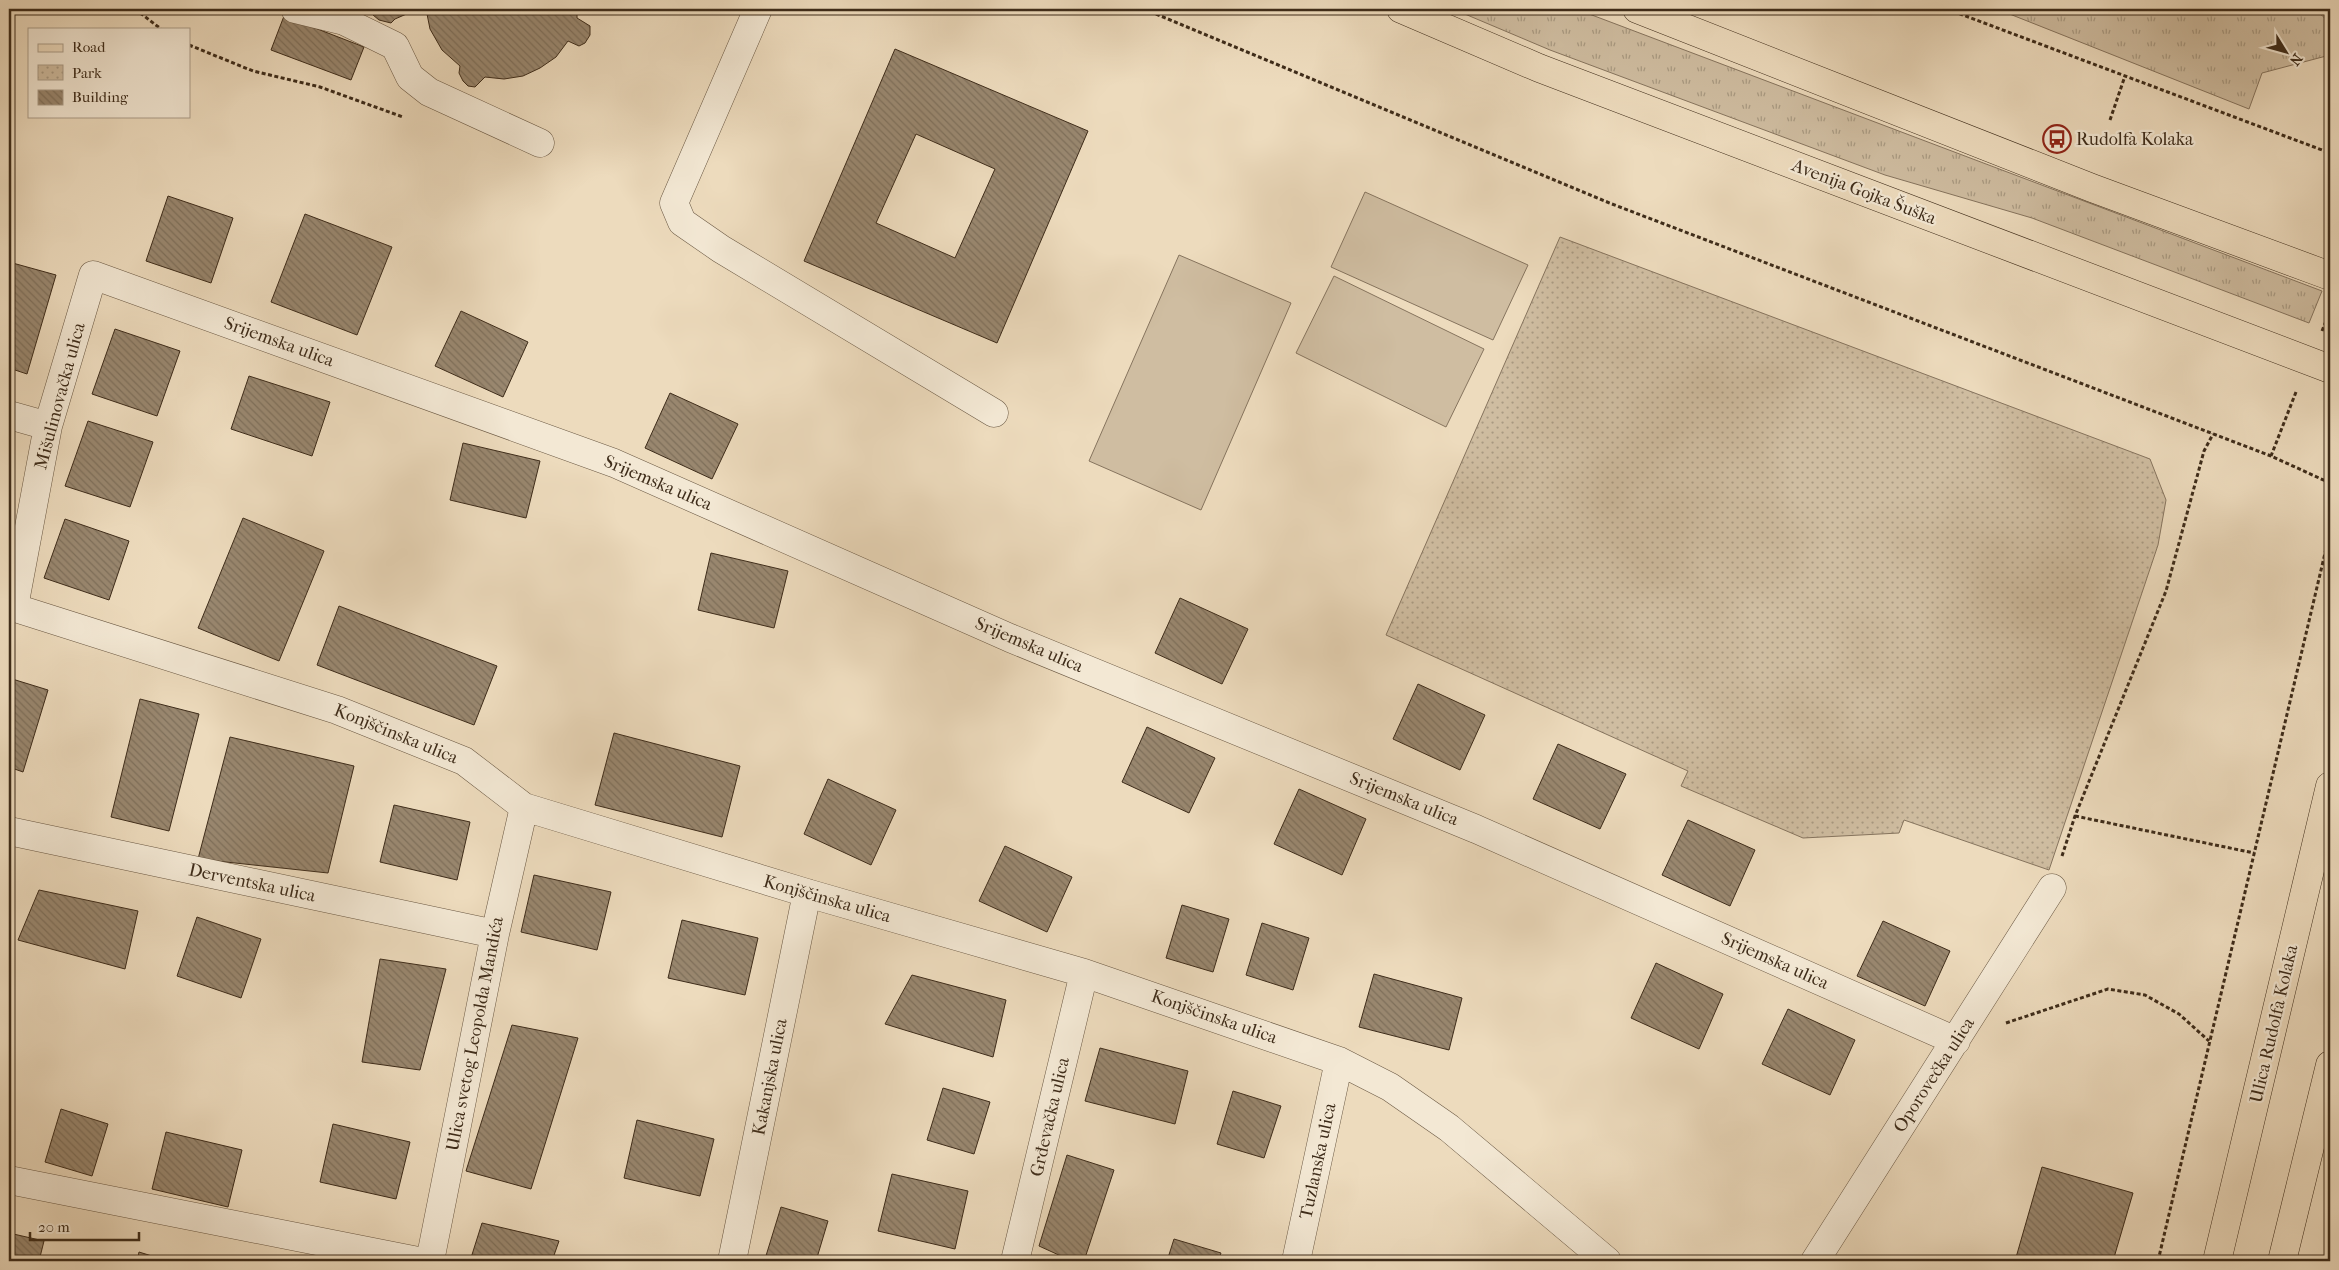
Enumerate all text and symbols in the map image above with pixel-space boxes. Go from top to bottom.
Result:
legend [28,28,190,118]
north arrow [2262,28,2312,78]
text: Road [72,38,106,56]
text: N [2286,50,2306,69]
text: Park [72,64,102,82]
text: Building [72,88,129,106]
bus stop icon: Rudolfa Kolaka [2042,124,2072,154]
place label: Rudolfa Kolaka [2076,129,2194,150]
street label: Avenija Gojka Šuška [1788,153,1940,229]
street label: Srijemska ulica [221,312,337,372]
street label: Mišulinovačka ulica [30,320,90,472]
street label: Srijemska ulica [601,451,716,515]
street label: Srijemska ulica [972,613,1087,677]
street label: Konjščinska ulica [331,700,462,769]
street label: Srijemska ulica [1347,768,1462,831]
street label: Derventska ulica [187,859,318,907]
street label: Konjščinska ulica [761,871,894,927]
street label: Ulica svetog Leopolda Mandića [442,914,508,1153]
street label: Srijemska ulica [1718,928,1833,994]
street label: Ulica Rudolfa Kolaka [2246,942,2303,1105]
street label: Konjščinska ulica [1148,986,1280,1049]
street label: Oporovečka ulica [1889,1013,1979,1137]
street label: Kakanjska ulica [748,1016,792,1137]
street label: Grđevačka ulica [1026,1055,1074,1179]
street label: Tuzlanska ulica [1295,1100,1341,1221]
scale bar [30,1210,139,1242]
text: 20 m [38,1218,70,1236]

